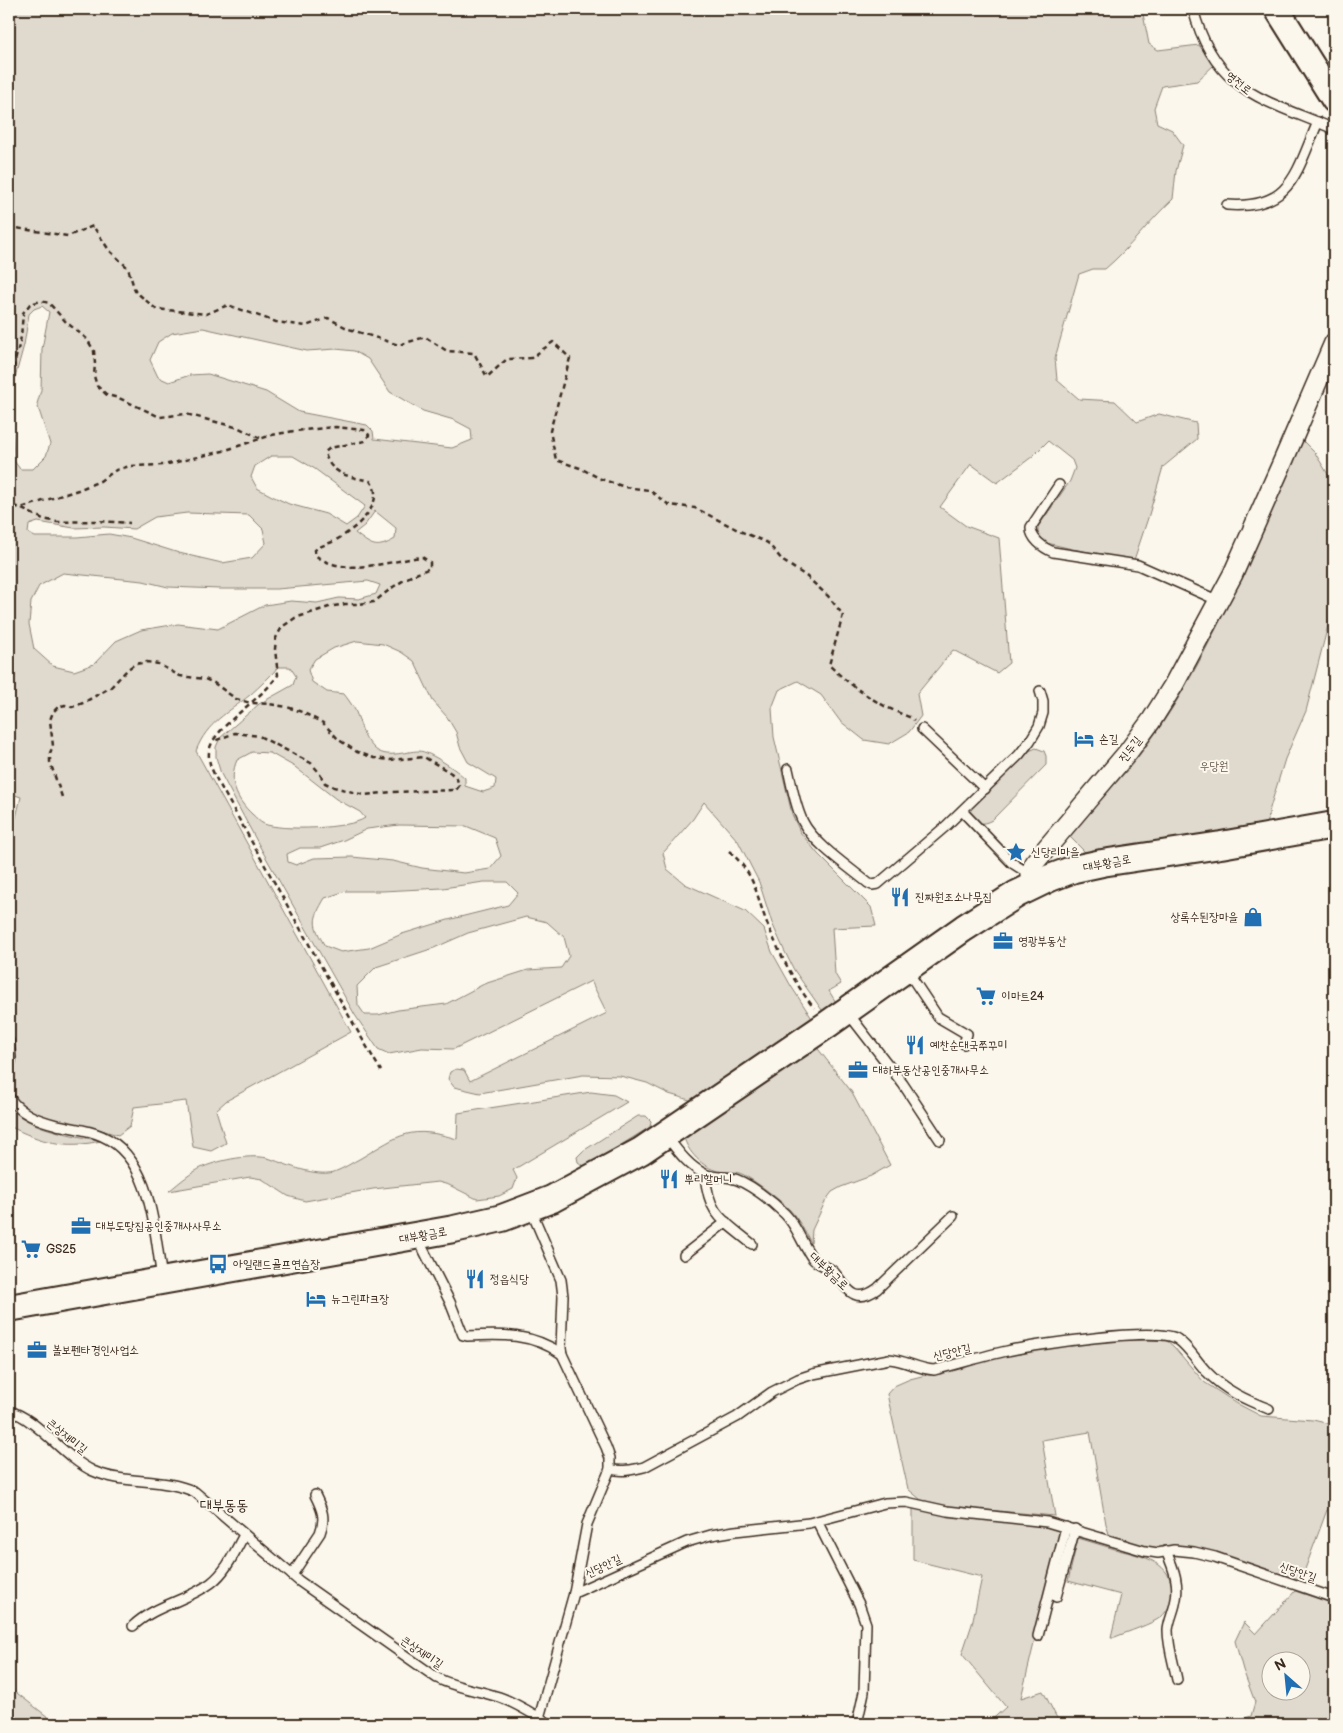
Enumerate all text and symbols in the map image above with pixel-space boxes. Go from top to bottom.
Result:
street label: 영전로 [1223,68,1255,98]
hotel icon: 손길 [1073,728,1095,750]
place label: 손길 [1099,732,1119,747]
street label: 진두길 [1116,733,1145,765]
park label: 우당원 [1200,759,1228,774]
place icon: 신당리마을 [1005,841,1027,863]
place label: 신당리마을 [1031,845,1080,860]
street label: 대부황금로 [1082,852,1132,875]
restaurant icon: 진짜원조소나무집 [889,886,911,908]
place label: 진짜원조소나무집 [915,890,992,905]
shop icon: 상록수된장마을 [1242,906,1264,928]
place label: 상록수된장마을 [1170,910,1238,925]
office icon: 영광부동산 [992,930,1014,952]
place label: 영광부동산 [1018,934,1067,949]
supermarket icon: 이마트24 [975,985,997,1007]
place label: 이마트24 [1001,989,1045,1004]
restaurant icon: 예찬순대국쭈꾸미 [904,1034,926,1056]
place label: 예찬순대국쭈꾸미 [930,1038,1007,1053]
office icon: 대하부동산공인중개사무소 [847,1059,869,1081]
place label: 대하부동산공인중개사무소 [873,1063,989,1078]
restaurant icon: 뿌리할머니 [658,1168,680,1190]
place label: 뿌리할머니 [684,1172,732,1187]
office icon: 대부도땅집공인중개사사무소 [70,1215,92,1237]
place label: 대부도땅집공인중개사사무소 [96,1219,222,1234]
street label: 대부황금로 [398,1224,448,1247]
supermarket icon: GS25 [20,1238,42,1260]
place label: GS25 [46,1242,76,1257]
street label: 대부황금로 [806,1249,851,1294]
bus stop icon: 아일랜드골프연습장 [207,1253,229,1275]
place label: 아일랜드골프연습장 [233,1257,320,1272]
restaurant icon: 정읍식당 [464,1268,486,1290]
place label: 정읍식당 [490,1272,529,1287]
hotel icon: 뉴그린파크장 [305,1288,327,1310]
place label: 뉴그린파크장 [331,1292,389,1307]
office icon: 볼보펜타경인사업소 [26,1339,48,1361]
street label: 신당안길 [932,1341,973,1364]
place label: 볼보펜타경인사업소 [52,1343,139,1358]
street label: 큰상재미길 [43,1415,90,1458]
district label: 대부동동 [200,1496,248,1515]
street label: 신당안길 [583,1551,624,1581]
street label: 신당안길 [1277,1559,1319,1586]
street label: 큰상재미길 [398,1633,446,1672]
north arrow [1260,1650,1310,1700]
text: N [1272,1655,1289,1675]

